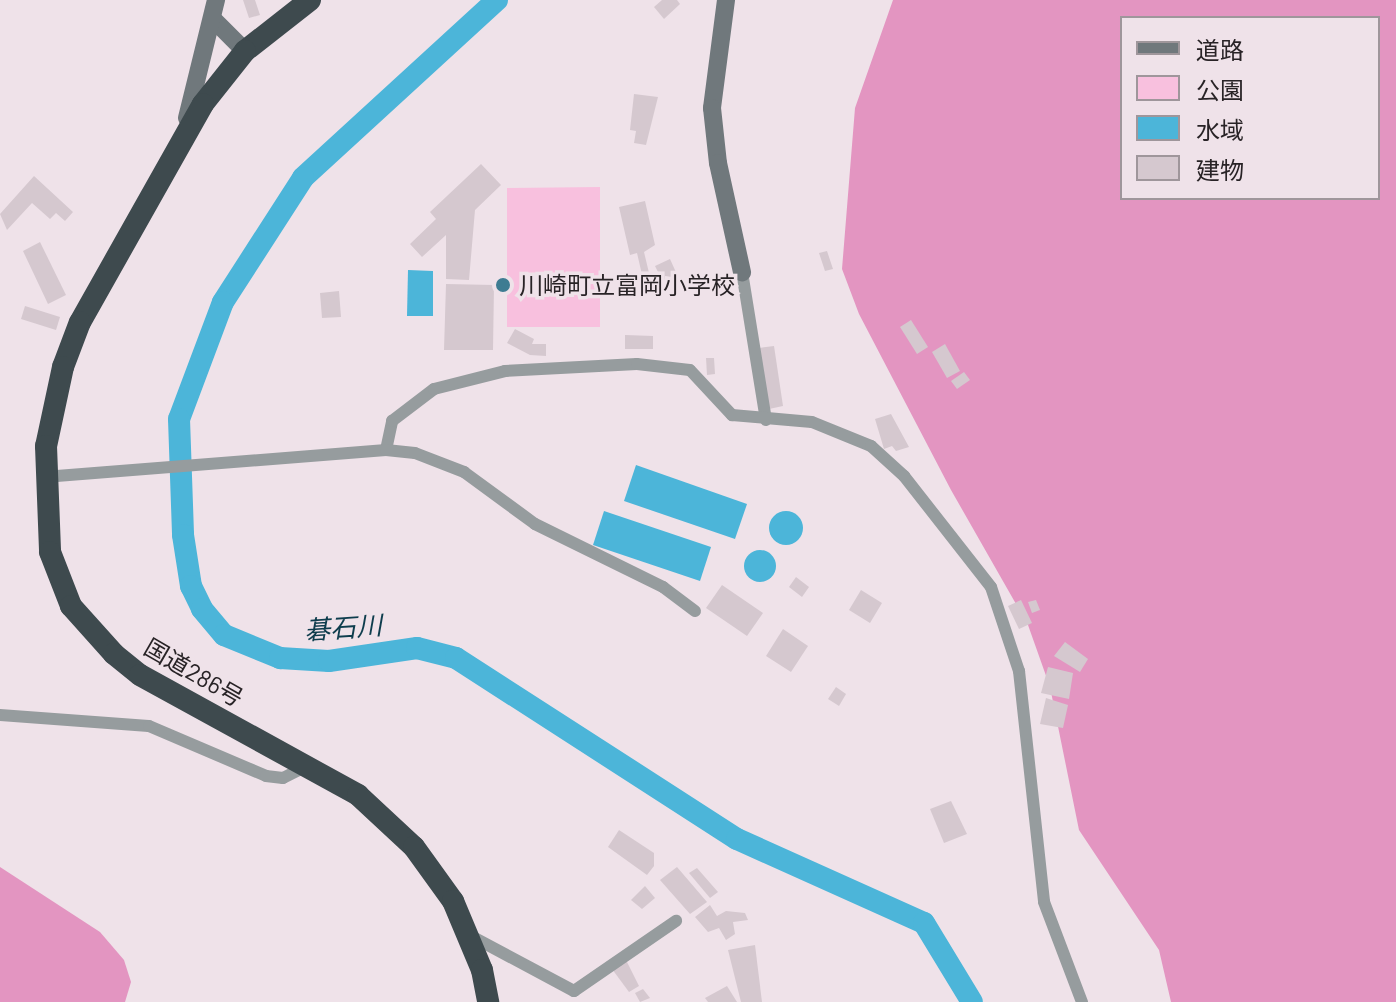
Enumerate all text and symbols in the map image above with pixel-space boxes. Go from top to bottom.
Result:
legend [1120,16,1380,200]
text: 道路 [1196,35,1244,64]
text: 公園 [1196,75,1244,104]
text: 水域 [1196,115,1244,144]
text: 建物 [1196,155,1244,184]
place label: 川崎町立富岡小学校 [519,271,735,299]
marker: 川崎町立富岡小学校 [494,276,512,294]
water label: 碁石川 [303,609,383,645]
street label: 国道286号 [139,632,249,712]

